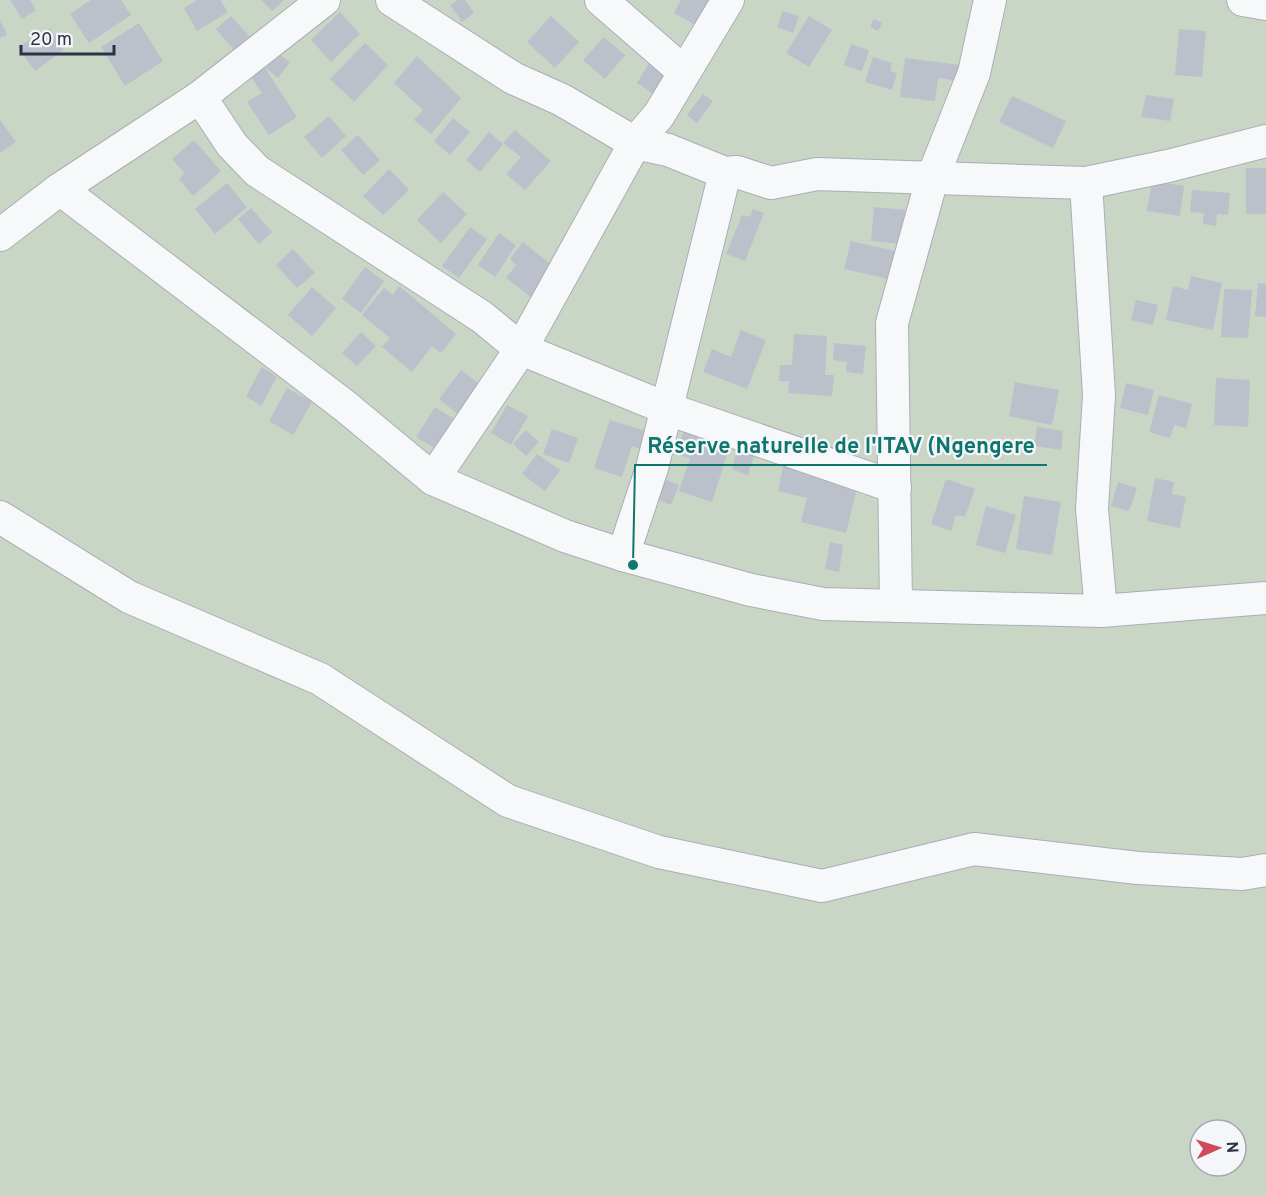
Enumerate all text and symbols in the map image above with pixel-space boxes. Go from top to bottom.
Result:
scale bar [21,18,114,56]
text: 20 m [30,29,72,52]
callout: Réserve naturelle de l'ITAV (Ngengere [635,425,1047,465]
text: Réserve naturelle de l'ITAV (Ngengere [647,434,1035,461]
north arrow [1188,1118,1248,1178]
text: N [1221,1141,1241,1154]

